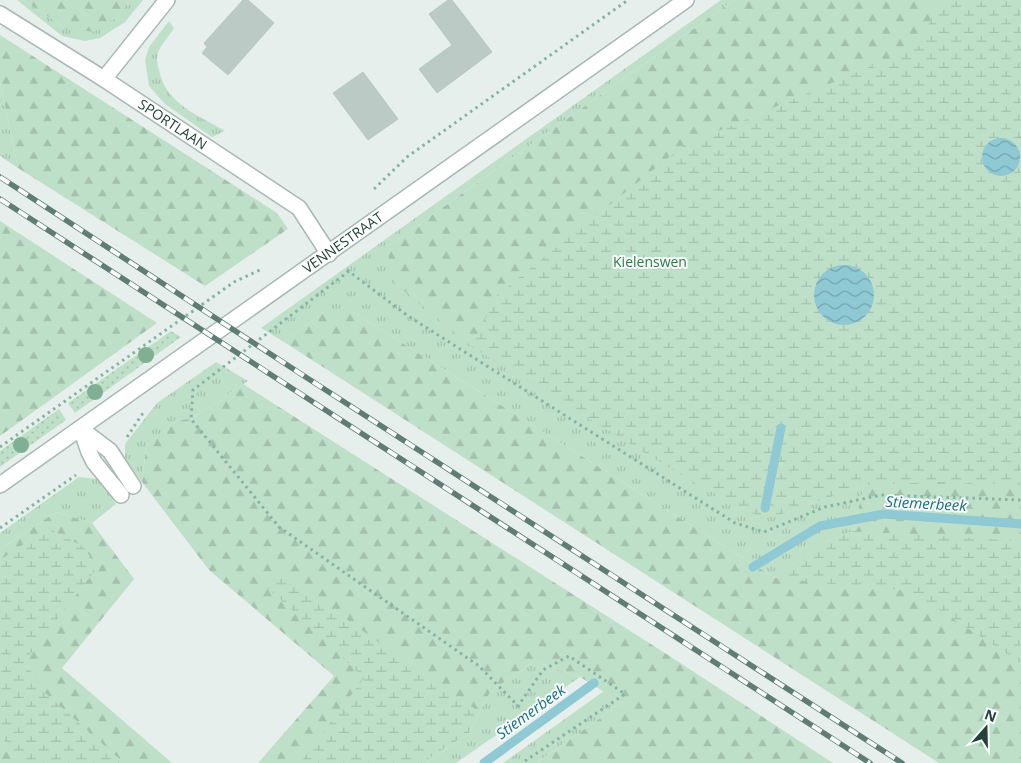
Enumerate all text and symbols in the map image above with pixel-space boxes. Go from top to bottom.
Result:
street label: SPORTLAAN [135,94,211,154]
street label: VENNESTRAAT [299,207,387,277]
park label: Kielenswen [613,252,687,271]
water label: Stiemerbeek [885,491,968,515]
water label: Stiemerbeek [492,679,570,743]
north arrow [961,703,1011,753]
text: N [982,704,999,726]

